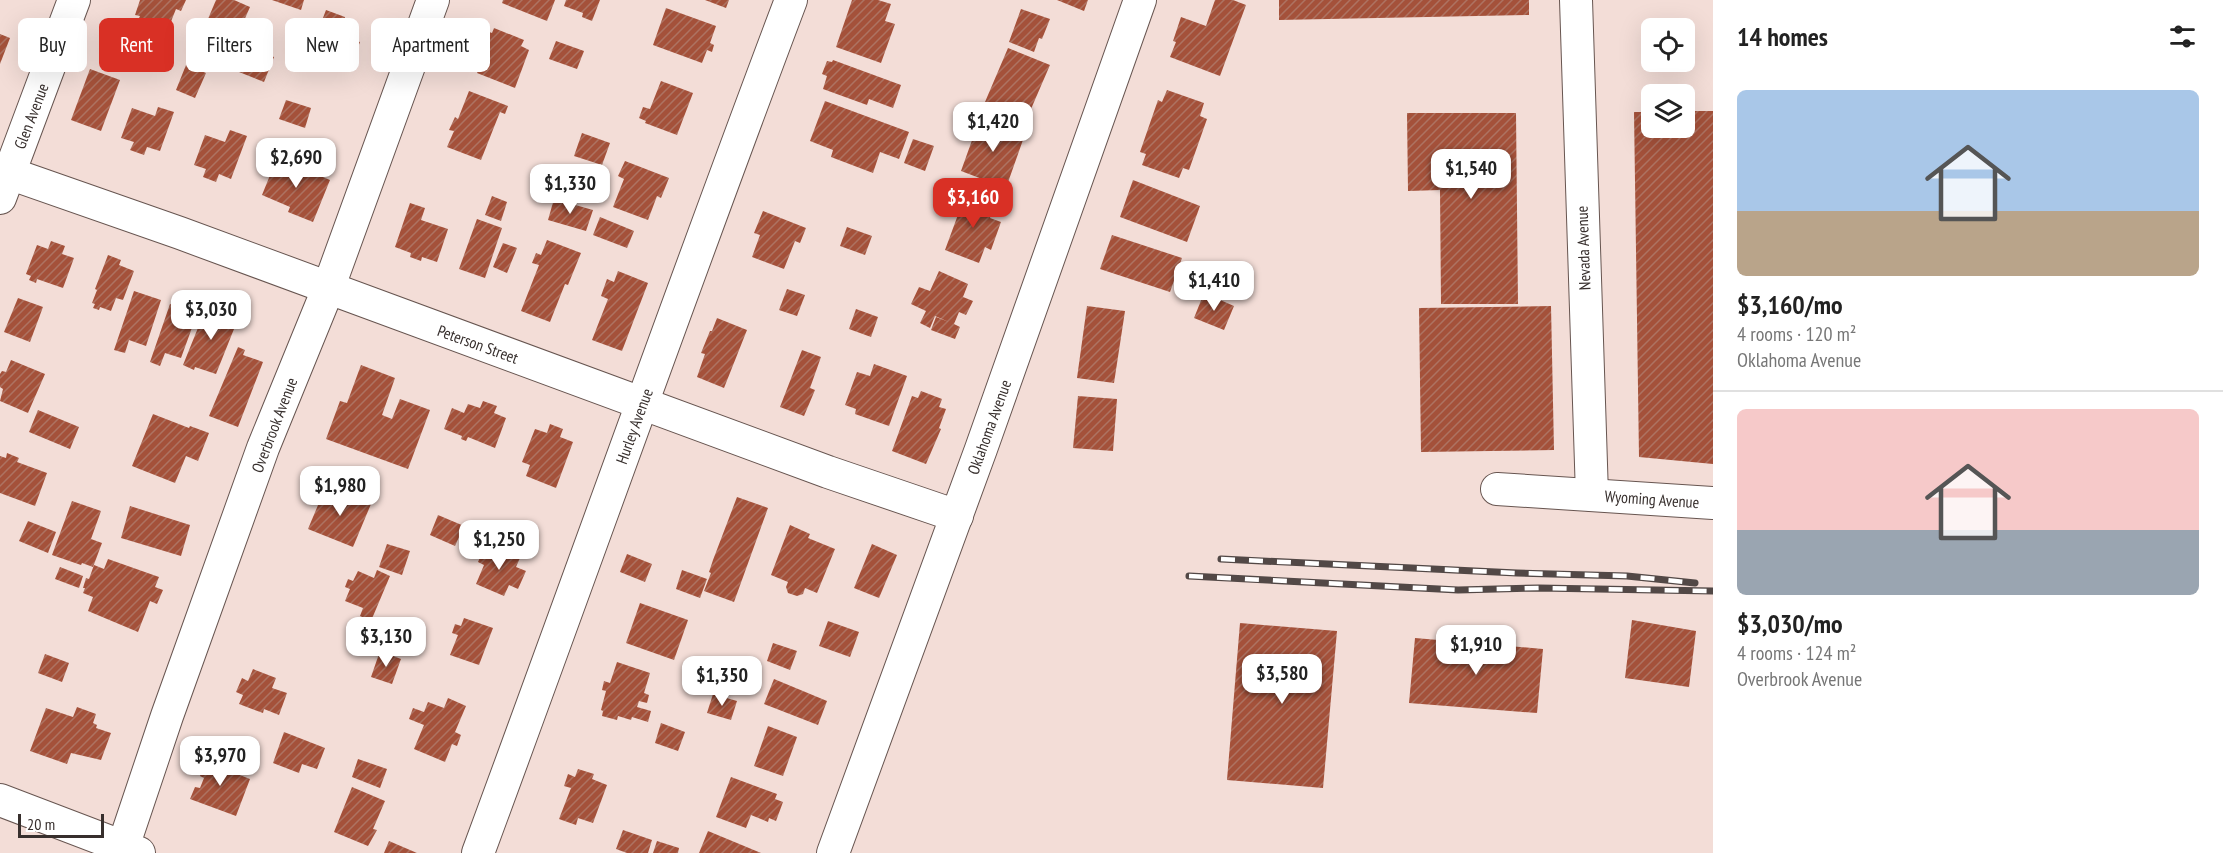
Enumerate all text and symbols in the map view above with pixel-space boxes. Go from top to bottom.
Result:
chip: Buy [18,18,87,72]
chip: Rent [99,18,174,72]
chip: Filters [186,18,273,72]
chip: New [285,18,359,72]
chip: Apartment [371,18,490,72]
map controls [1641,18,1695,138]
button: locate [1641,18,1695,72]
text: 14 homes [1737,20,1828,53]
icon: filters [2166,20,2199,53]
street label: Glen Avenue [9,80,53,152]
button: layers [1641,84,1695,138]
pin: $1,420 [944,102,1042,153]
text: $1,420 [967,108,1019,134]
icon: home [1914,129,2022,237]
pin: $2,690 [247,138,345,189]
text: $2,690 [270,144,322,170]
pin: $1,540 [1422,149,1520,200]
text: $1,540 [1445,155,1497,181]
pin: $1,330 [521,164,619,215]
text: $1,330 [544,170,596,196]
pin: $3,160 [924,178,1022,229]
text: $3,160 [947,184,999,210]
street label: Nevada Avenue [1572,206,1594,290]
pin: $1,410 [1165,261,1263,312]
text: $1,410 [1188,267,1240,293]
text: $3,160/mo [1737,288,1843,321]
pin: $3,030 [162,290,260,341]
text: $3,030 [185,296,237,322]
street label: Peterson Street [435,320,522,368]
text: 4 rooms · 120 m² [1737,321,1856,347]
text: Oklahoma Avenue [1737,347,1861,373]
street label: Overbrook Avenue [247,375,301,475]
street label: Oklahoma Avenue [963,377,1015,477]
street label: Hurley Avenue [611,385,657,467]
icon: home [1914,448,2022,556]
pin: $1,980 [291,466,389,517]
text: $1,980 [314,472,366,498]
street label: Wyoming Avenue [1604,486,1700,512]
pin: $1,250 [450,520,548,571]
text: $1,250 [473,526,525,552]
text: $3,030/mo [1737,607,1843,640]
pin: $3,130 [337,617,435,668]
text: $3,130 [360,623,412,649]
pin: $1,910 [1427,625,1525,676]
text: $1,910 [1450,631,1502,657]
text: 4 rooms · 124 m² [1737,640,1856,666]
pin: $3,580 [1233,654,1331,705]
pin: $1,350 [673,656,771,707]
text: $3,580 [1256,660,1308,686]
text: $1,350 [696,662,748,688]
text: Overbrook Avenue [1737,666,1862,692]
pin: $3,970 [171,736,269,787]
text: $3,970 [194,742,246,768]
scale bar [18,811,104,838]
text: 20 m [27,814,55,834]

